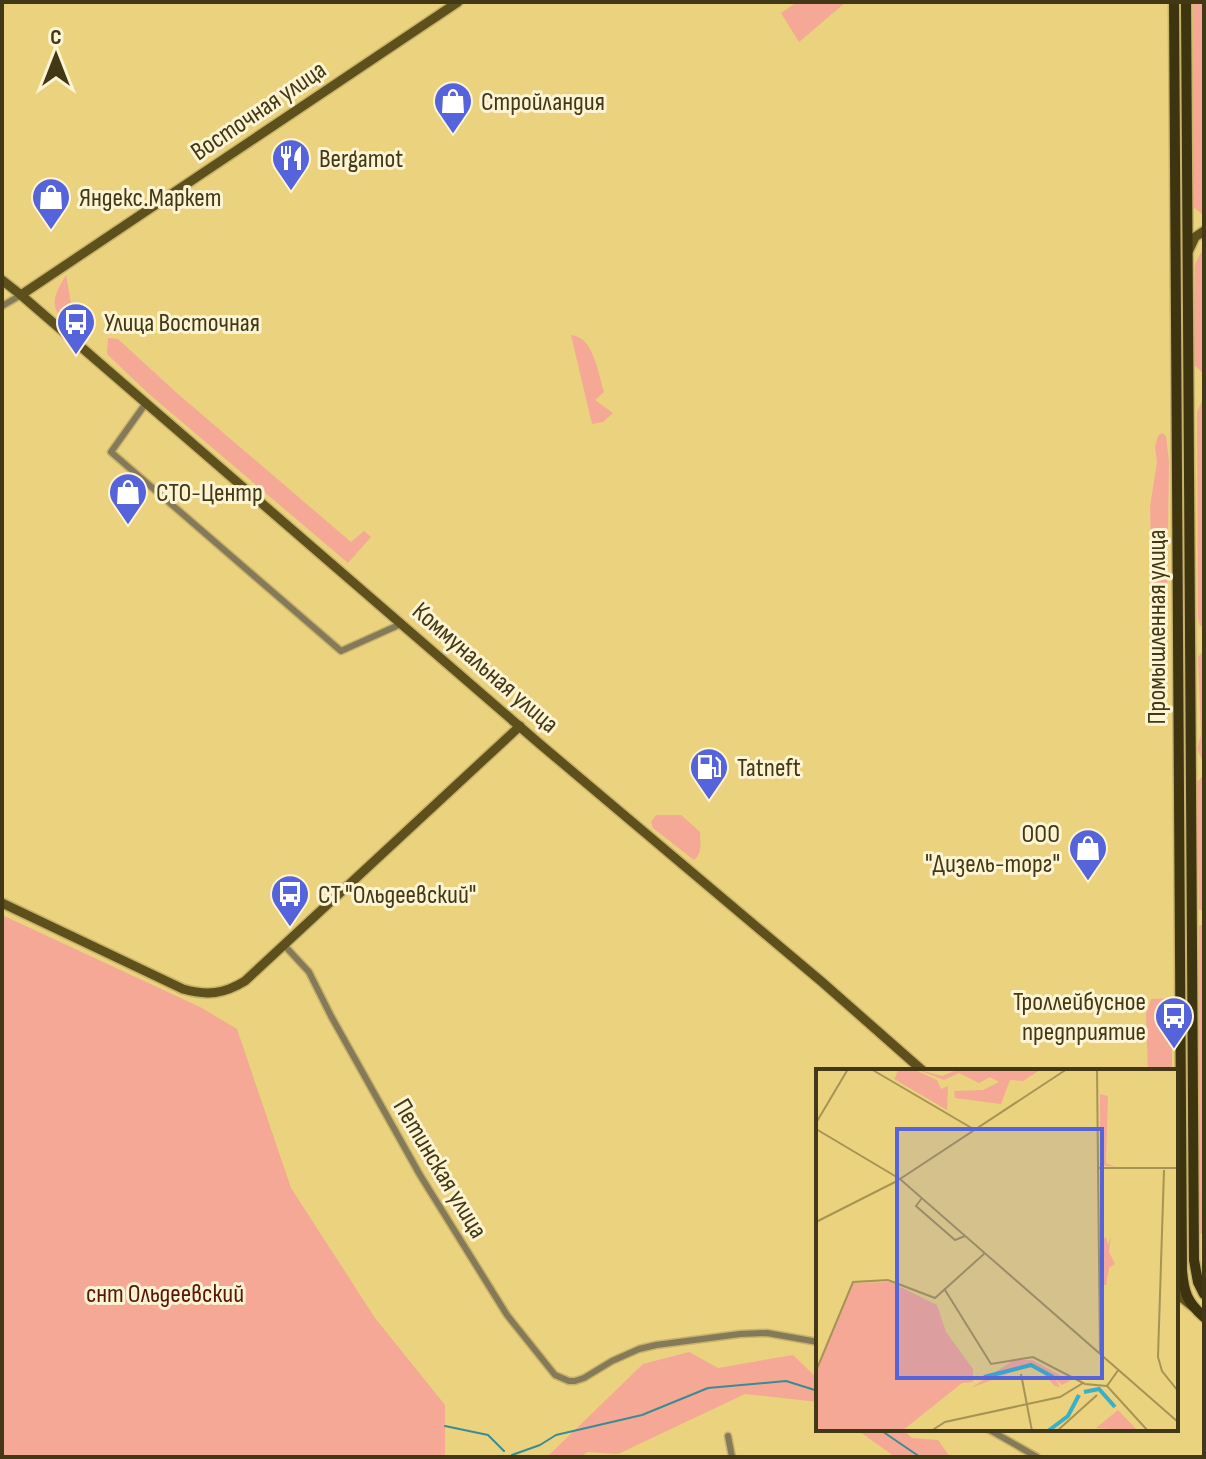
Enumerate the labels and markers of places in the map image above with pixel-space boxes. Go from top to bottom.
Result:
shop icon: Стройландия [432,80,474,135]
place label: Стройландия [481,87,605,118]
restaurant icon: Bergamot [270,137,312,192]
place label: Bergamot [319,144,403,175]
shop icon: Яндекс.Маркет [30,176,72,231]
place label: Яндекс.Маркет [79,183,221,214]
bus stop icon: Улица Восточная [55,301,97,356]
place label: Улица Восточная [104,308,260,339]
shop icon: СТО-Центр [107,471,149,526]
place label: СТО-Центр [156,478,263,509]
fuel station icon: Tatneft [688,746,730,801]
place label: Tatneft [737,753,801,784]
place label: ООО "Дизель-торг" [925,819,1060,880]
shop icon: ООО "Дизель-торг" [1067,827,1109,882]
bus stop icon: СТ "Ольдеевский" [269,873,311,928]
place label: СТ "Ольдеевский" [318,880,476,911]
place label: Троллейбусное предприятие [1013,987,1146,1048]
bus stop icon: Троллейбусное предприятие [1153,995,1195,1050]

